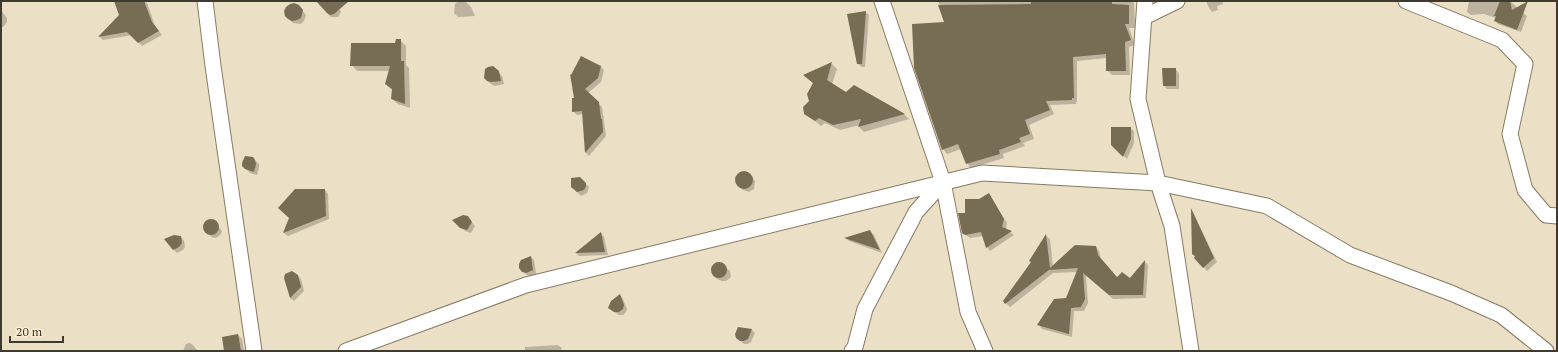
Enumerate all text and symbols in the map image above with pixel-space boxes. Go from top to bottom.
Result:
scale bar [10,318,63,344]
text: 20 m [16,324,43,339]

